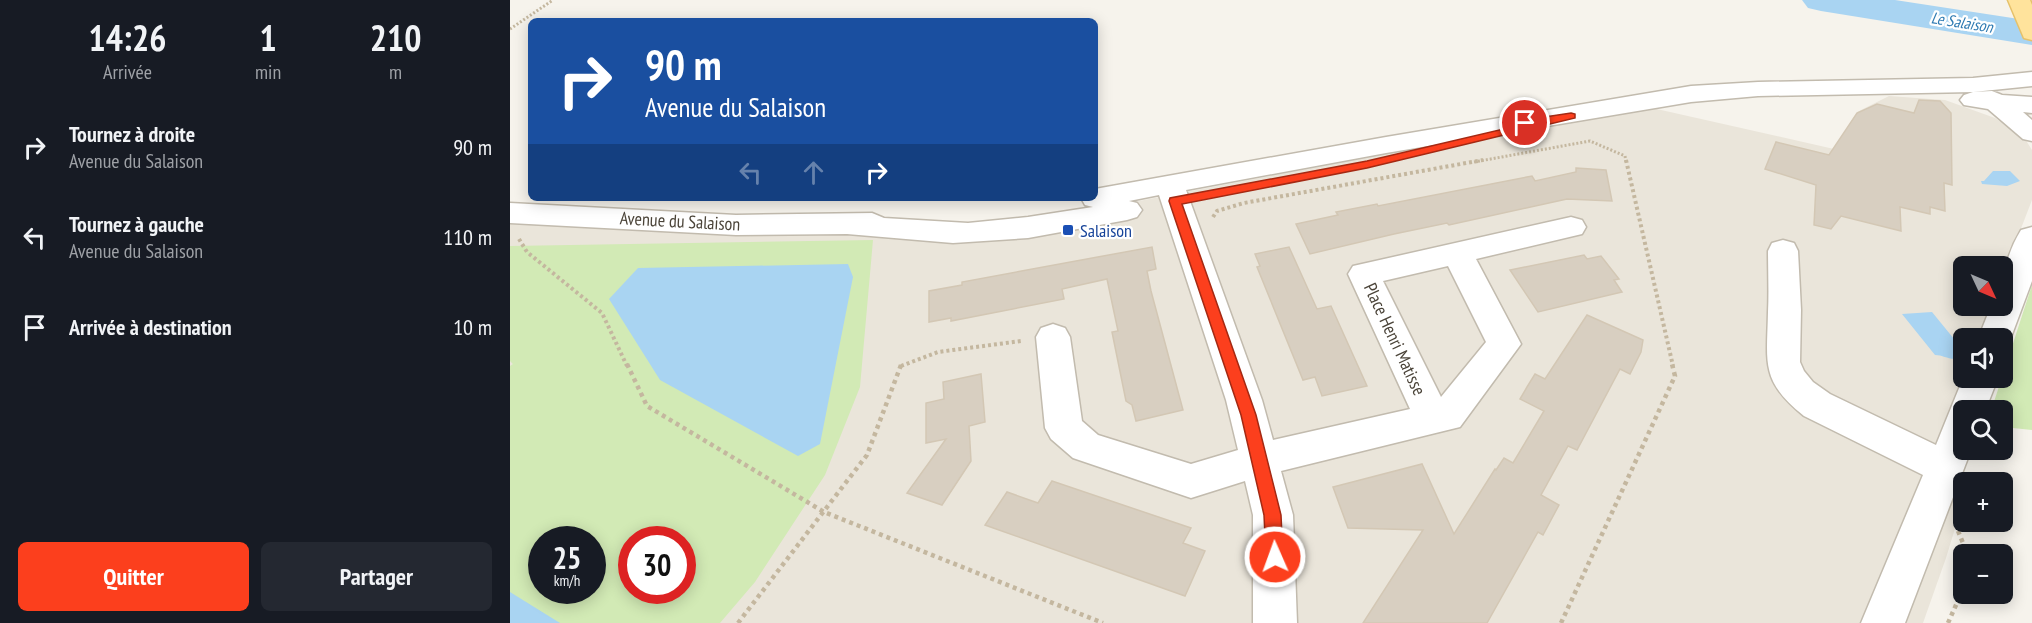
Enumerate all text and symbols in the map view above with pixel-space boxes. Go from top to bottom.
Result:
water label: Le Salaison [1930,7,1995,37]
text: 14:26 [89,14,166,61]
text: 1 [259,14,277,61]
text: 210 [370,14,421,61]
text: 90 m [645,37,722,92]
icon: right [546,42,624,120]
text: Arrivée [103,59,152,85]
text: min [255,59,281,85]
text: m [389,59,402,85]
text: Avenue du Salaison [645,90,826,124]
pin [1499,97,1550,148]
icon: arrive [1508,106,1541,139]
text: Tournez à droite [69,120,195,148]
icon: right [18,131,51,164]
text: 90 m [453,133,492,161]
text: Avenue du Salaison [69,148,203,174]
icon: left [734,156,767,189]
icon: ahead [797,156,830,189]
icon: right [860,156,893,189]
street label: Avenue du Salaison [619,206,741,236]
text: Tournez à gauche [69,210,204,238]
place label: Salaison [1080,219,1132,242]
icon: left [18,221,51,254]
text: 110 m [443,223,492,251]
marker: Salaison [1061,223,1075,237]
text: Avenue du Salaison [69,238,203,264]
north arrow [1953,256,2013,316]
map controls [1953,256,2013,604]
street label: Place Henri Matisse [1359,279,1431,399]
icon: arrive [18,311,51,344]
text: Arrivée à destination [69,313,232,341]
text: 10 m [453,313,492,341]
button: sound [1953,328,2013,388]
button: search [1953,400,2013,460]
button: + [1953,472,2013,532]
position arrow [1243,525,1307,589]
speed limit sign: 30 [618,526,696,604]
text: 25 [553,538,581,577]
button: Quitter [18,542,249,611]
button: Partager [261,542,492,611]
button: − [1953,544,2013,604]
text: km/h [554,571,580,590]

